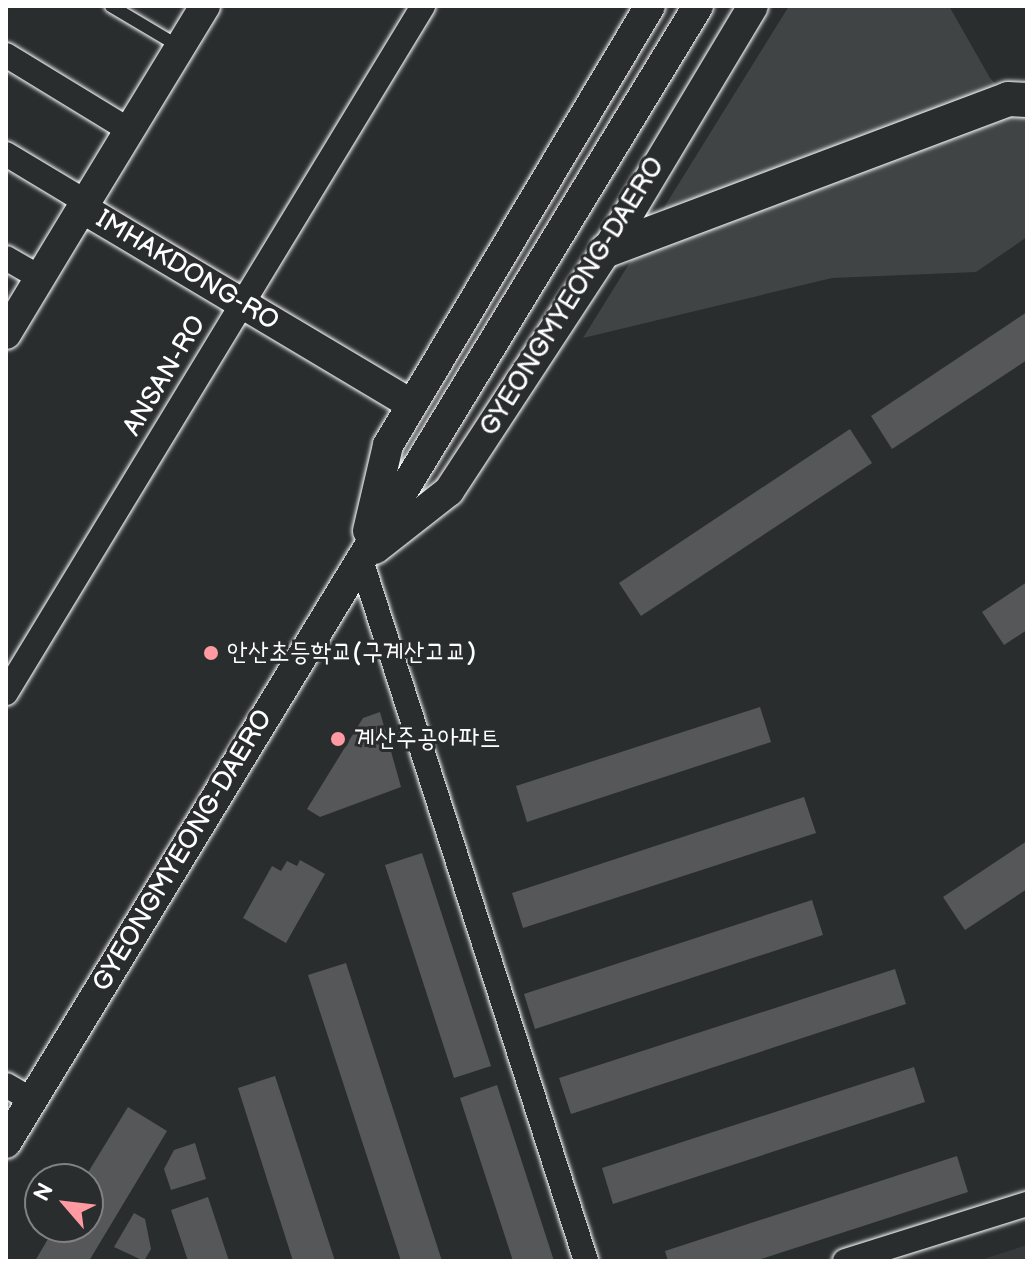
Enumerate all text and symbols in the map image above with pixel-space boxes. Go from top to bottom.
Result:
street label: GYEONGMYEONG-DAERO [474,152,672,442]
street label: IMHAKDONG-RO [90,204,284,338]
street label: ANSAN-RO [117,310,213,442]
place label: 안산초등학교(구계산고교) [227,637,476,669]
marker: 안산초등학교(구계산고교) [202,644,220,662]
street label: GYEONGMYEONG-DAERO [87,705,279,997]
place label: 계산주공아파트 [354,723,500,755]
marker: 계산주공아파트 [329,730,347,748]
north arrow [24,1163,104,1243]
text: N [28,1179,60,1206]

